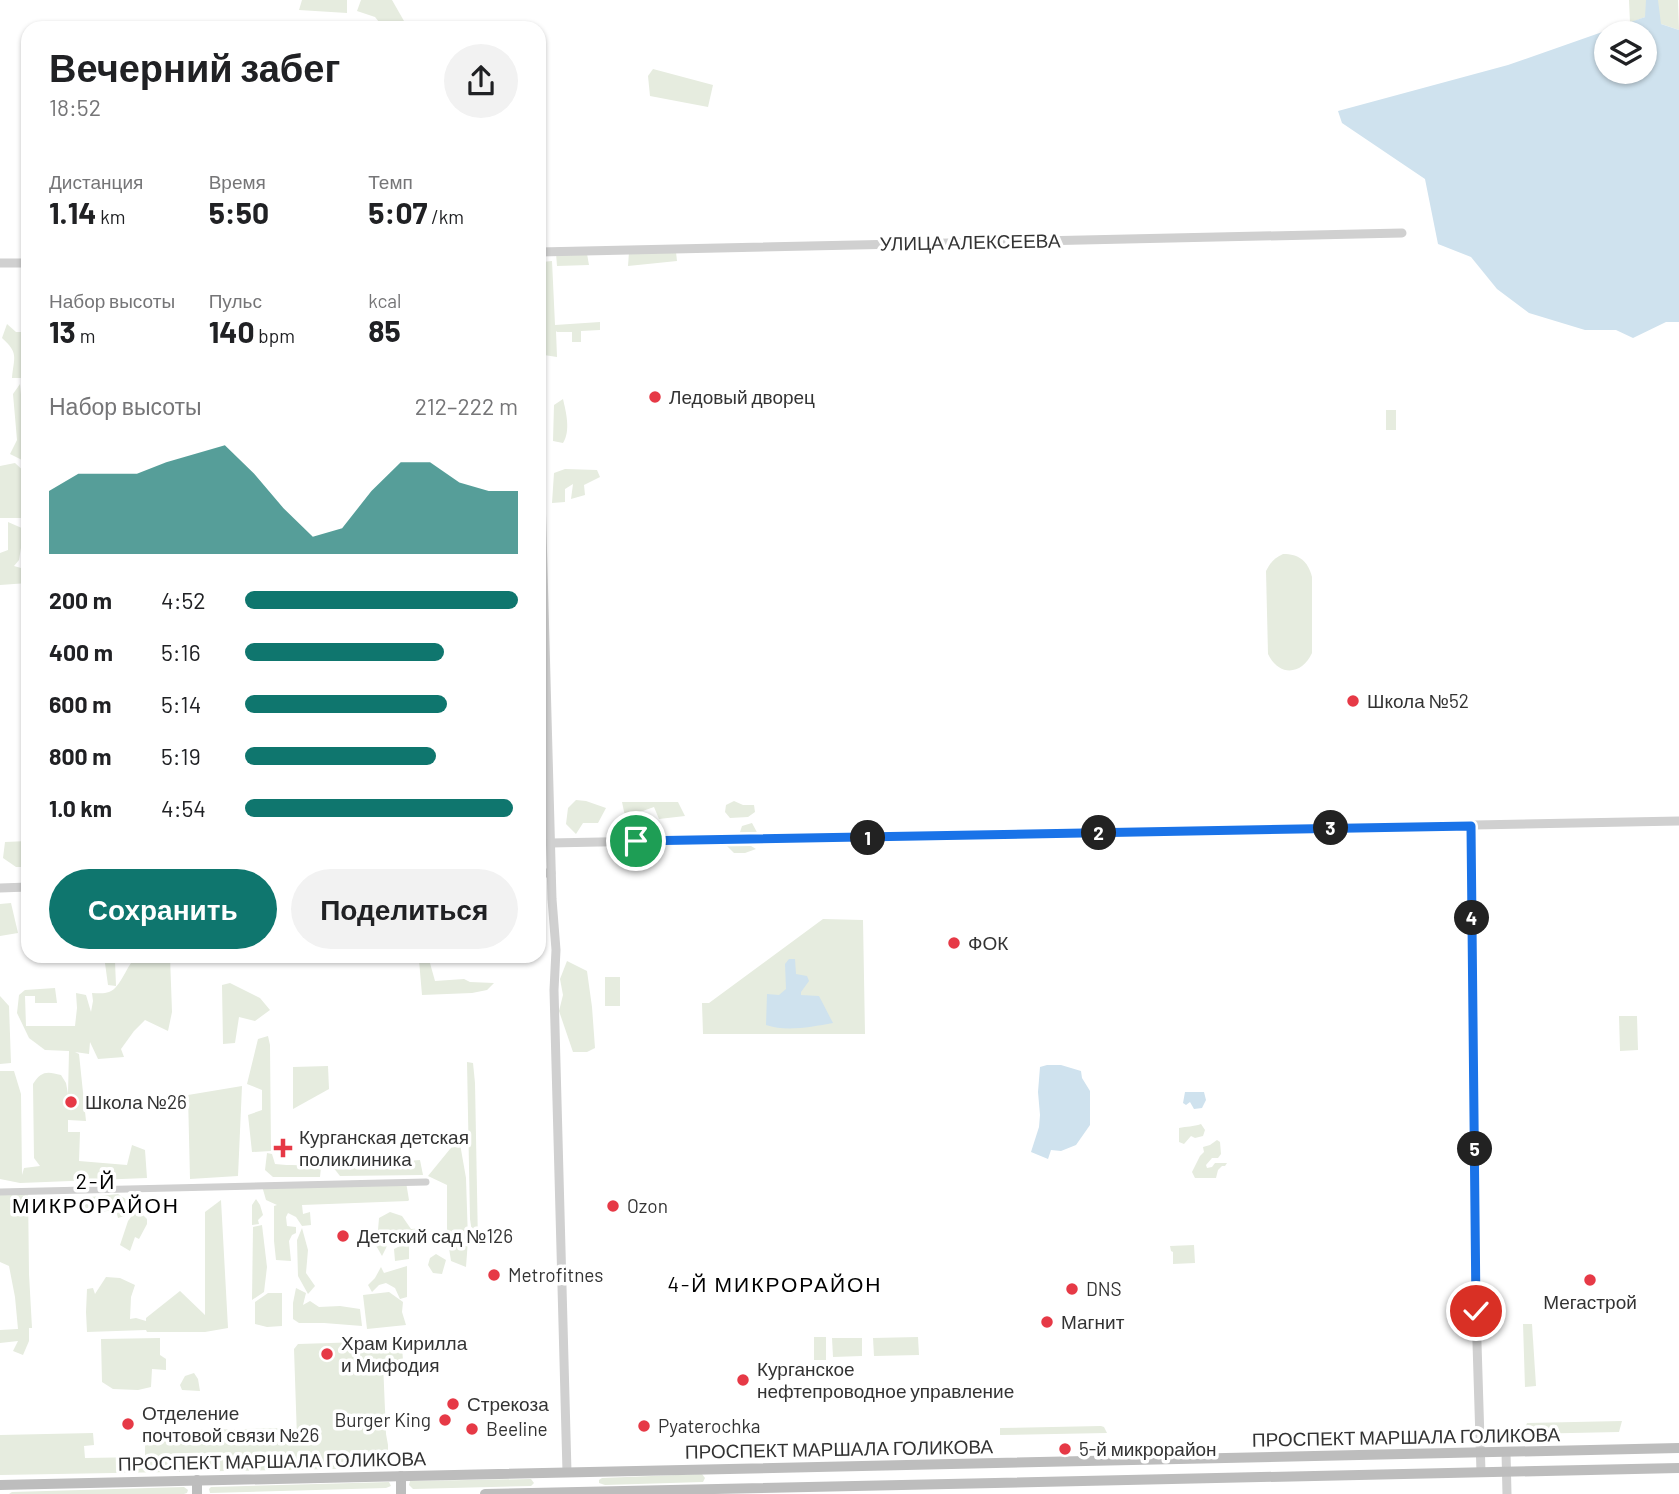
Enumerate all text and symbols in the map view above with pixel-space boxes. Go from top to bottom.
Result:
map controls [1594,21,1657,84]
button: layers [1594,21,1657,84]
text: Вечерний забег [49,44,340,90]
button: share [444,44,518,118]
text: 18:52 [49,93,101,121]
text: Дистанция [49,170,143,193]
text: Время [209,170,266,193]
text: Темп [368,170,413,193]
text: 1.14 [49,194,97,230]
text: 5:50 [209,194,269,230]
text: 5:07 [368,194,427,230]
text: km [97,205,126,228]
text: /km [427,205,464,228]
street label: УЛИЦА АЛЕКСЕЕВА [879,228,1061,255]
text: Набор высоты [49,289,175,312]
text: Пульс [209,289,262,312]
text: kcal [368,289,401,312]
text: 85 [368,312,401,348]
text: 13 [49,313,76,349]
text: 140 [209,313,255,349]
text: m [76,324,95,347]
text: bpm [255,324,295,347]
place label: Ледовый дворец [669,385,815,408]
marker: Ледовый дворец [647,389,663,405]
text: Набор высоты [49,392,202,420]
text: 212–222 m [415,392,518,420]
text: 200 m [49,586,112,614]
text: 4:52 [161,586,206,614]
text: 400 m [49,638,113,666]
text: 5:16 [161,638,201,666]
place label: Школа №52 [1367,689,1469,712]
text: 600 m [49,690,111,718]
text: 5:14 [161,690,201,718]
marker: Школа №52 [1345,693,1361,709]
text: 800 m [49,742,111,770]
text: 5:19 [161,742,201,770]
text: 1.0 km [49,794,112,822]
text: 4:54 [161,794,206,822]
pin: 3 [1314,810,1348,846]
pin [606,811,666,871]
pin: 2 [1082,816,1116,850]
text: 3 [1325,816,1336,839]
pin: 1 [850,820,886,856]
text: 2 [1093,821,1104,844]
icon: arrive [617,822,655,860]
text: 1 [864,826,871,849]
button: Сохранить [49,869,277,949]
button: Поделиться [291,869,518,949]
pin: 4 [1454,900,1490,936]
text: 4 [1466,906,1477,929]
place label: ФОК [968,931,1008,954]
marker: ФОК [946,935,962,951]
place label: Школа №26 [85,1090,187,1113]
marker: Школа №26 [63,1094,79,1110]
place label: Курганская детская поликлиника [299,1125,469,1170]
pin: 5 [1458,1132,1492,1166]
text: 5 [1469,1137,1480,1160]
marker: Курганская детская поликлиника [273,1138,293,1158]
district label: 2-Й МИКРОРАЙОН [12,1168,180,1217]
place label: Ozon [627,1194,668,1217]
marker: Ozon [605,1198,621,1214]
place label: Детский сад №126 [357,1224,513,1247]
marker: Детский сад №126 [335,1228,351,1244]
place label: Metrofitnes [508,1263,603,1286]
marker: Metrofitnes [486,1267,502,1283]
district label: 4-Й МИКРОРАЙОН [667,1271,883,1296]
marker: Мегастрой [1582,1272,1598,1288]
place label: DNS [1086,1277,1122,1300]
marker: DNS [1064,1281,1080,1297]
pin [1446,1281,1506,1341]
place label: Мегастрой [1543,1290,1637,1313]
icon: check [1457,1292,1495,1330]
place label: Магнит [1061,1310,1125,1333]
marker: Магнит [1039,1314,1055,1330]
place label: Храм Кирилла и Мифодия [341,1331,468,1376]
marker: Храм Кирилла и Мифодия [319,1346,335,1362]
place label: Курганское нефтепроводное управление [757,1357,1014,1402]
marker: Курганское нефтепроводное управление [735,1372,751,1388]
place label: Стрекоза [467,1392,549,1415]
marker: Стрекоза [445,1396,461,1412]
place label: Отделение почтовой связи №26 [142,1401,319,1446]
place label: Burger King [335,1408,431,1431]
marker: Burger King [437,1412,453,1428]
place label: Pyaterochka [658,1414,761,1437]
marker: Отделение почтовой связи №26 [120,1416,136,1432]
place label: Beeline [486,1417,548,1440]
marker: Pyaterochka [636,1418,652,1434]
marker: Beeline [464,1421,480,1437]
street label: ПРОСПЕКТ МАРШАЛА ГОЛИКОВА [1252,1422,1561,1451]
street label: ПРОСПЕКТ МАРШАЛА ГОЛИКОВА [685,1434,994,1463]
place label: 5-й микрорайон [1079,1437,1217,1460]
marker: 5-й микрорайон [1057,1441,1073,1457]
street label: ПРОСПЕКТ МАРШАЛА ГОЛИКОВА [118,1446,427,1475]

